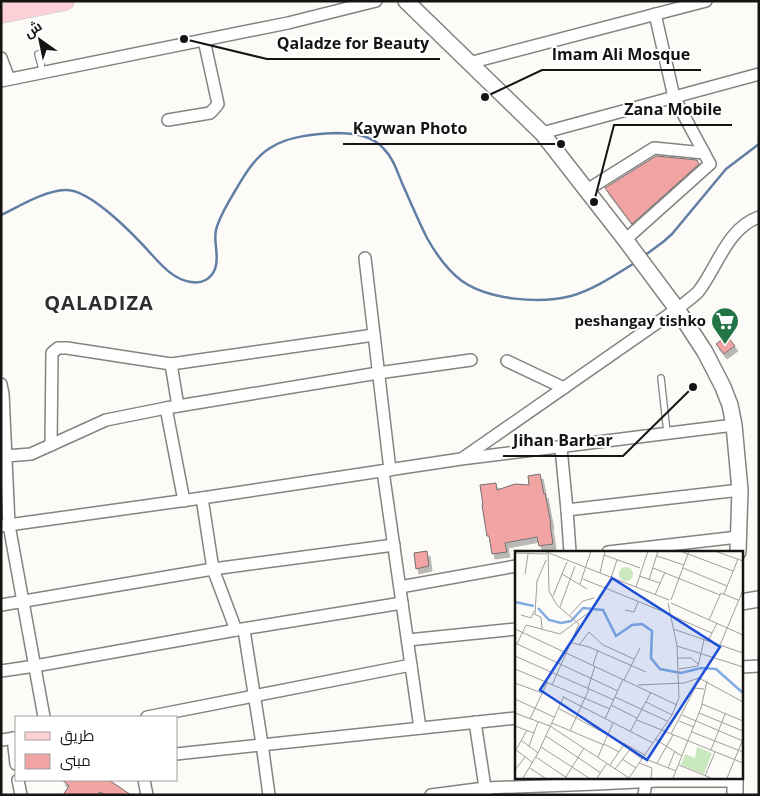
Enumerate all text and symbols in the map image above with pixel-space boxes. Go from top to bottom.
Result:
north arrow [15,15,65,65]
text: ش [20,16,45,42]
callout: Qaladze for Beauty [267,28,440,59]
text: Qaladze for Beauty [277,32,430,54]
callout: Imam Ali Mosque [542,39,701,70]
text: Imam Ali Mosque [552,43,690,65]
callout: Zana Mobile [614,94,732,125]
text: Zana Mobile [624,98,722,120]
callout: Kaywan Photo [343,113,477,144]
text: Kaywan Photo [353,117,467,139]
district label: QALADIZA [44,289,154,316]
supermarket icon: peshangay tishko [710,306,740,345]
place label: peshangay tishko [574,310,706,330]
callout: Jihan Barbar [503,425,623,456]
text: Jihan Barbar [511,429,613,451]
inset map [515,551,742,778]
legend [15,716,178,781]
text: طريق [60,725,94,746]
text: مبنى [60,750,91,771]

